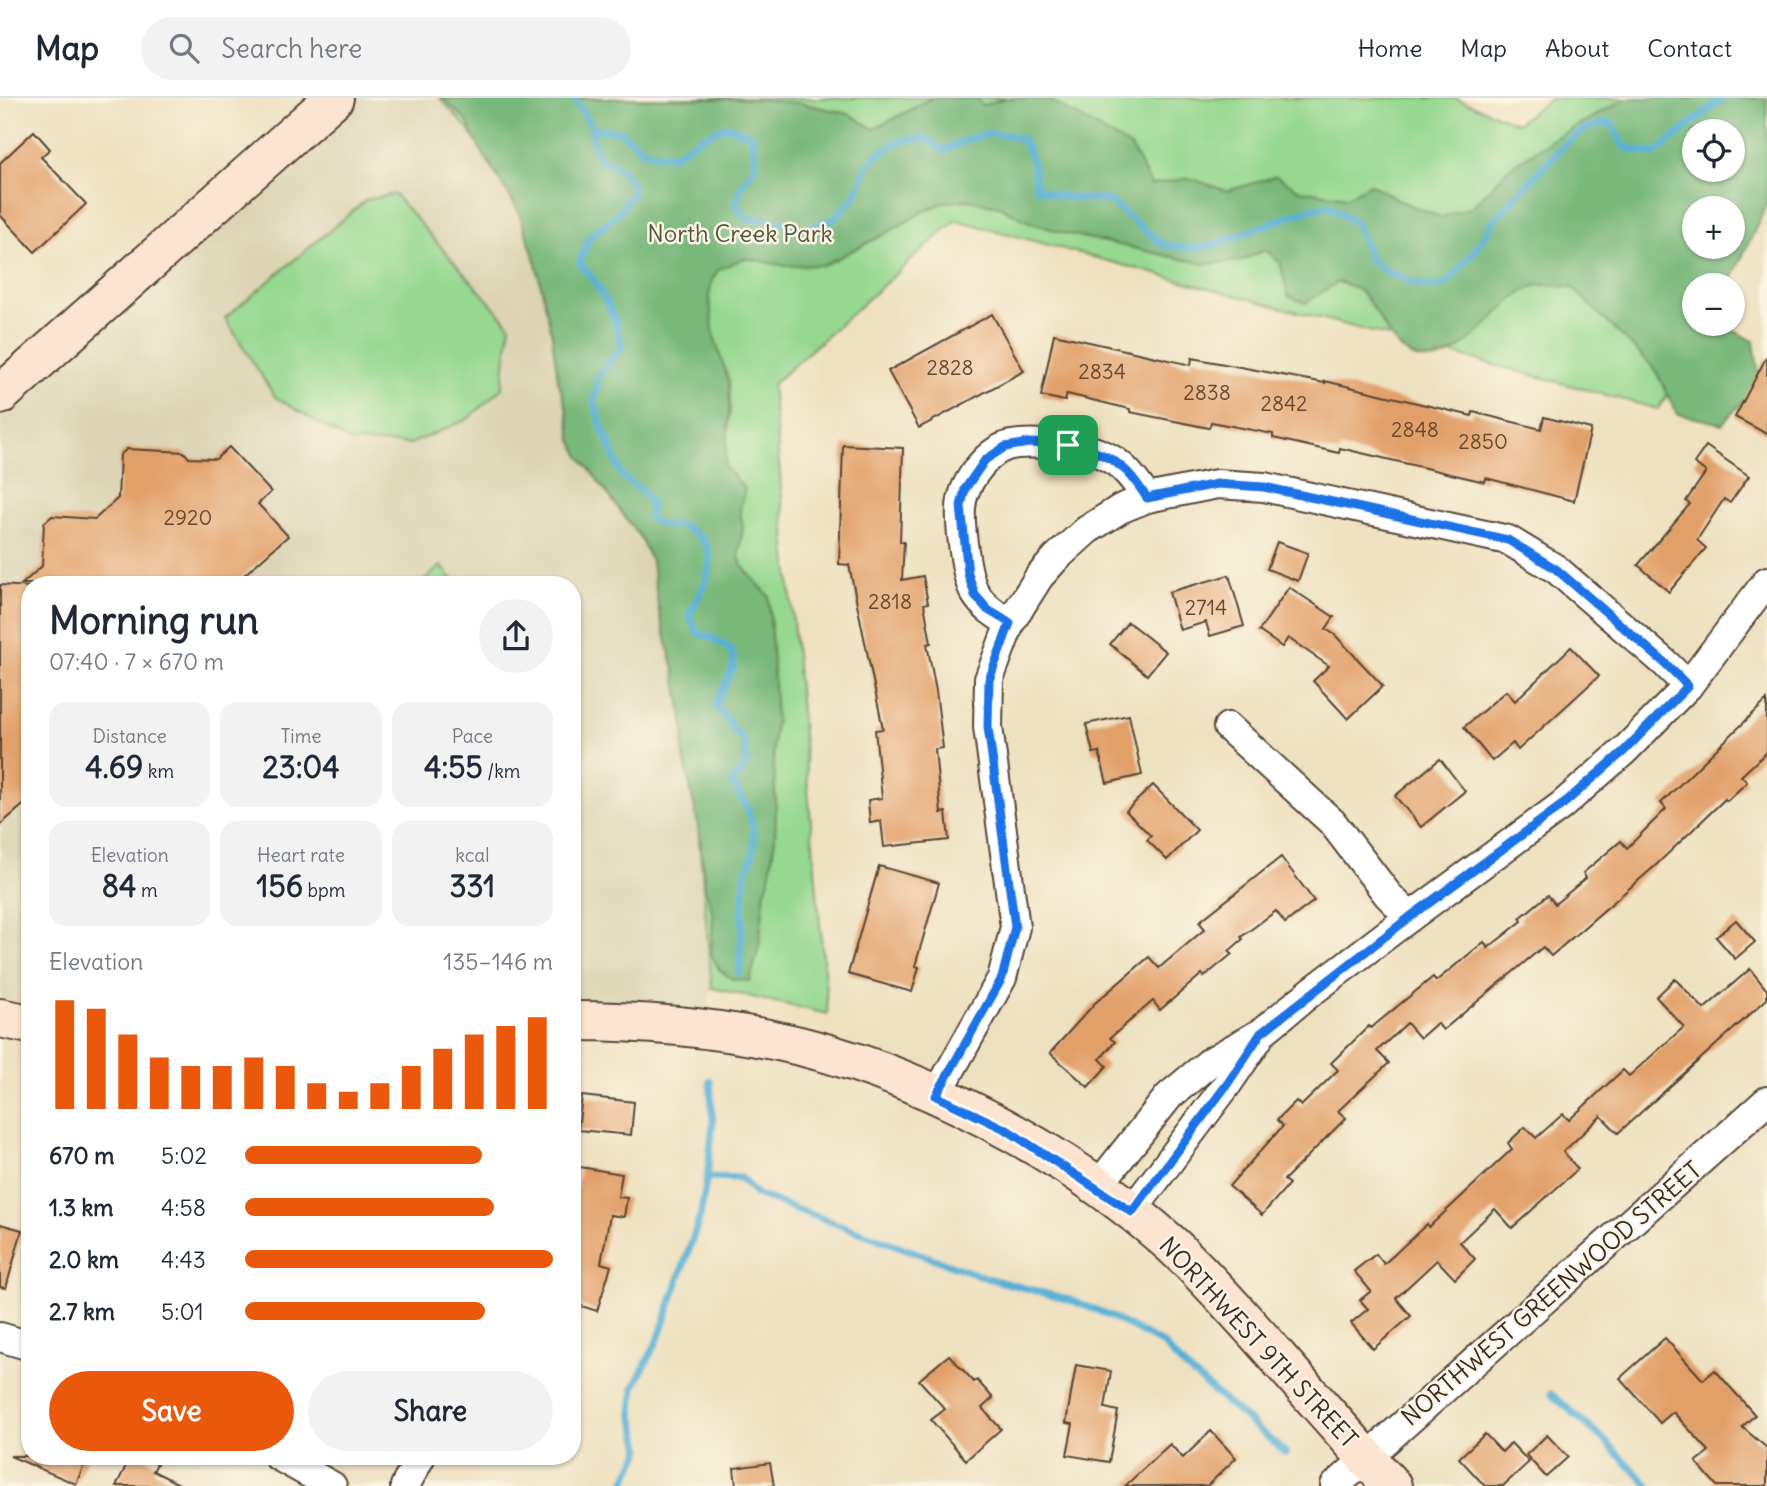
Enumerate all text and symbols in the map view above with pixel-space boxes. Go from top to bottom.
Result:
search box [141,17,631,80]
text: Map [35,27,99,69]
icon: search [165,29,203,67]
text: Search here [221,32,362,65]
text: Home [1358,33,1422,63]
text: Map [1460,33,1507,63]
text: About [1545,33,1609,63]
text: Contact [1647,33,1732,63]
map controls [1682,119,1745,336]
button: locate [1682,119,1745,182]
button: + [1682,196,1745,259]
park label: North Creek Park [647,218,833,248]
button: − [1682,273,1745,336]
house number: 2828 [926,354,974,381]
house number: 2834 [1078,358,1126,385]
house number: 2838 [1183,379,1231,406]
house number: 2842 [1260,390,1308,417]
pin [1038,415,1098,475]
house number: 2848 [1391,416,1439,443]
icon: arrive [1049,426,1087,464]
house number: 2850 [1458,428,1508,455]
house number: 2920 [164,504,212,531]
house number: 2818 [868,588,912,615]
house number: 2714 [1185,594,1227,621]
text: Morning run [49,597,259,644]
button: share [479,599,553,673]
text: 07:40 · 7 × 670 m [49,647,224,676]
text: Distance [93,724,167,748]
text: Time [280,724,322,748]
text: Pace [452,724,493,748]
text: 4.69 [85,748,143,786]
text: 23:04 [262,748,340,786]
text: 4:55 [424,748,483,786]
text: km [143,759,174,783]
text: /km [483,759,521,783]
text: Elevation [91,843,169,867]
text: Heart rate [257,843,345,867]
text: kcal [455,843,489,867]
text: 84 [102,867,136,905]
text: 156 [256,867,303,905]
text: 331 [449,867,495,905]
text: m [136,878,158,902]
text: bpm [303,878,345,902]
text: Elevation [49,947,143,976]
text: 135–146 m [443,947,553,976]
text: 670 m [49,1141,114,1170]
text: 5:02 [161,1141,207,1170]
street label: NORTHWEST GREENWOOD STREET [1395,1154,1707,1432]
text: 1.3 km [49,1193,113,1222]
text: 4:58 [161,1193,206,1222]
street label: NORTHWEST 9TH STREET [1153,1230,1365,1454]
text: 2.0 km [49,1245,119,1274]
text: 4:43 [161,1245,206,1274]
text: 2.7 km [49,1297,115,1326]
text: 5:01 [161,1297,204,1326]
button: Save [49,1371,294,1451]
button: Share [308,1371,553,1451]

